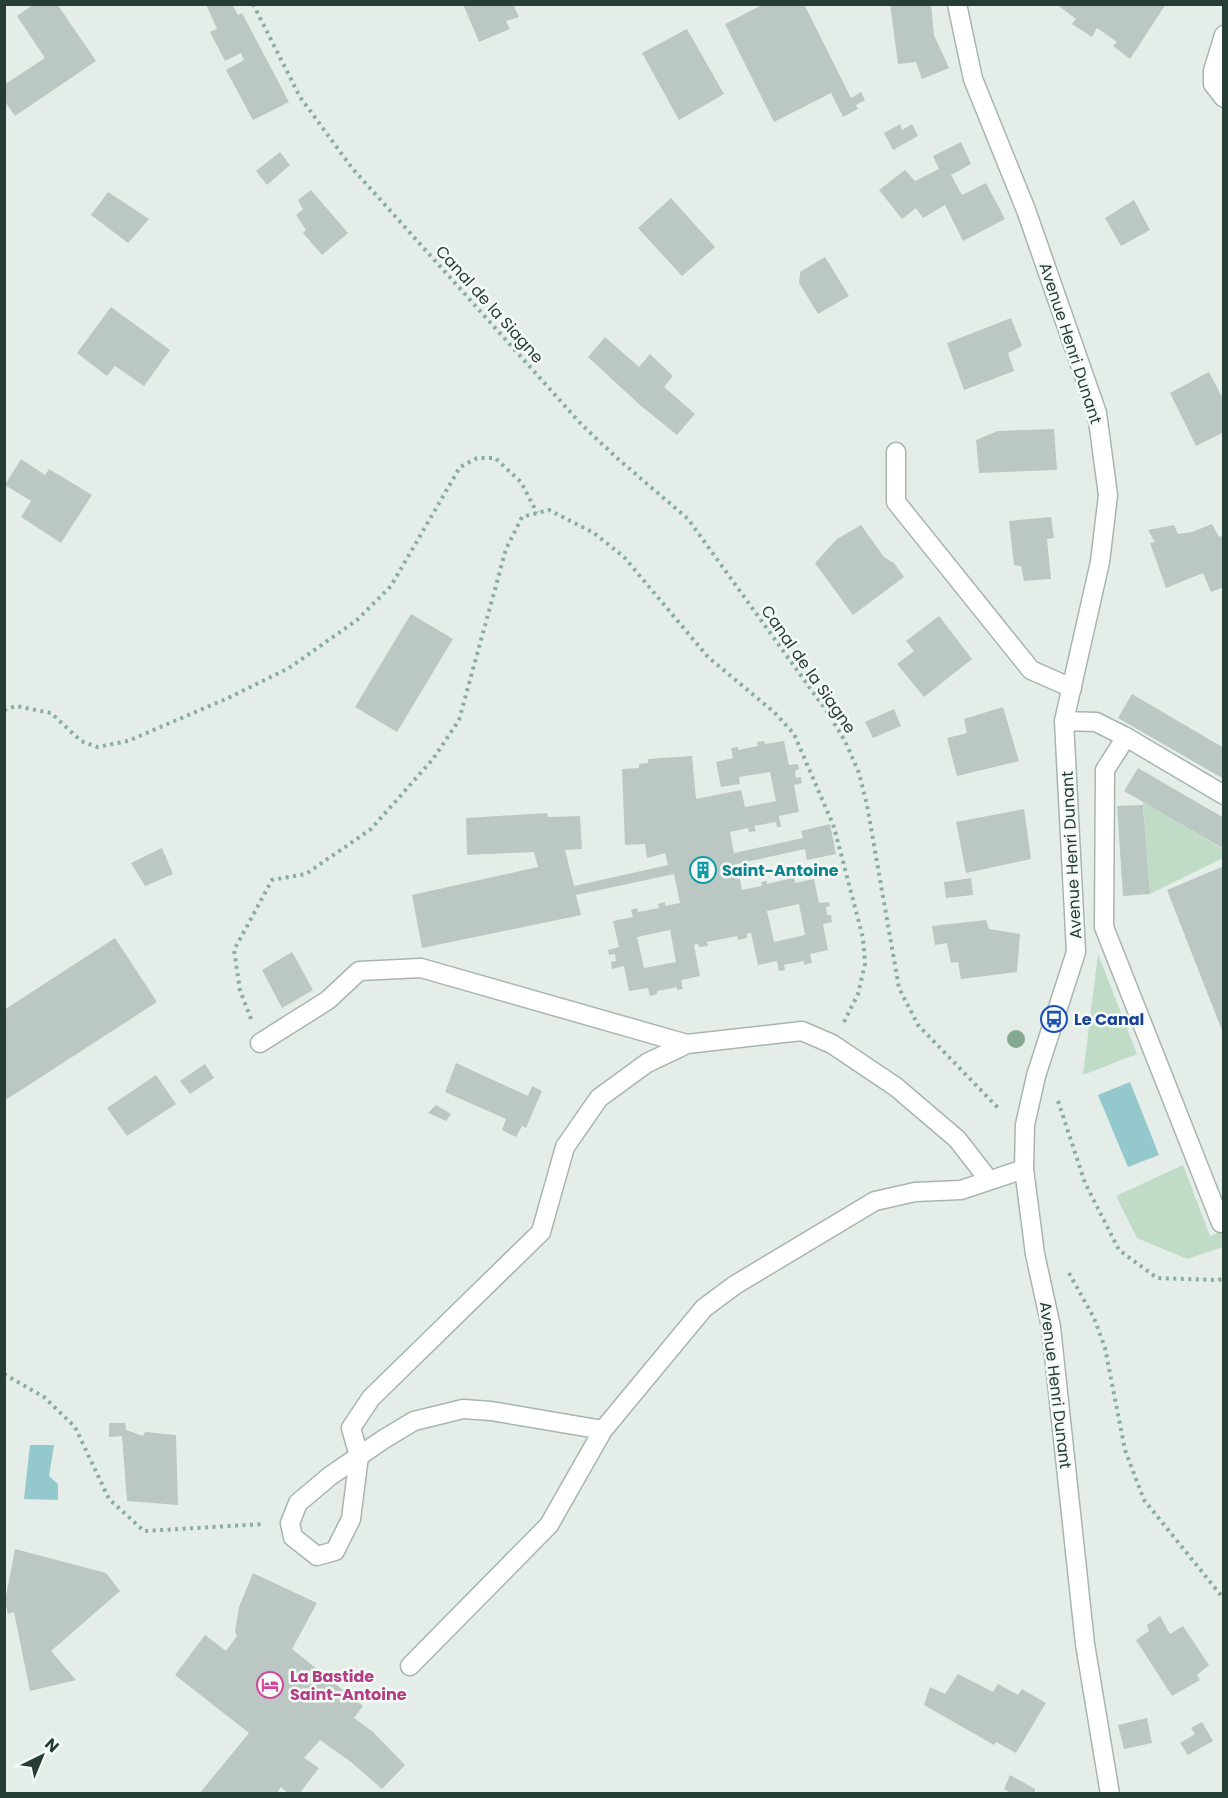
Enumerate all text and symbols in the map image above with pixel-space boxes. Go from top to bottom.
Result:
street label: Canal de la Siagne [430,240,549,368]
street label: Avenue Henri Dunant [1034,260,1108,427]
street label: Canal de la Siagne [756,601,862,738]
street label: Avenue Henri Dunant [1056,770,1087,940]
building icon: Saint-Antoine [688,855,718,885]
place label: Saint-Antoine [722,859,839,882]
bus stop icon: Le Canal [1039,1004,1069,1034]
place label: Le Canal [1074,1008,1144,1031]
street label: Avenue Henri Dunant [1034,1300,1077,1470]
place label: La Bastide Saint-Antoine [290,1665,407,1706]
hotel icon: La Bastide Saint-Antoine [255,1670,285,1700]
north arrow [12,1726,72,1786]
text: N [40,1733,64,1758]

